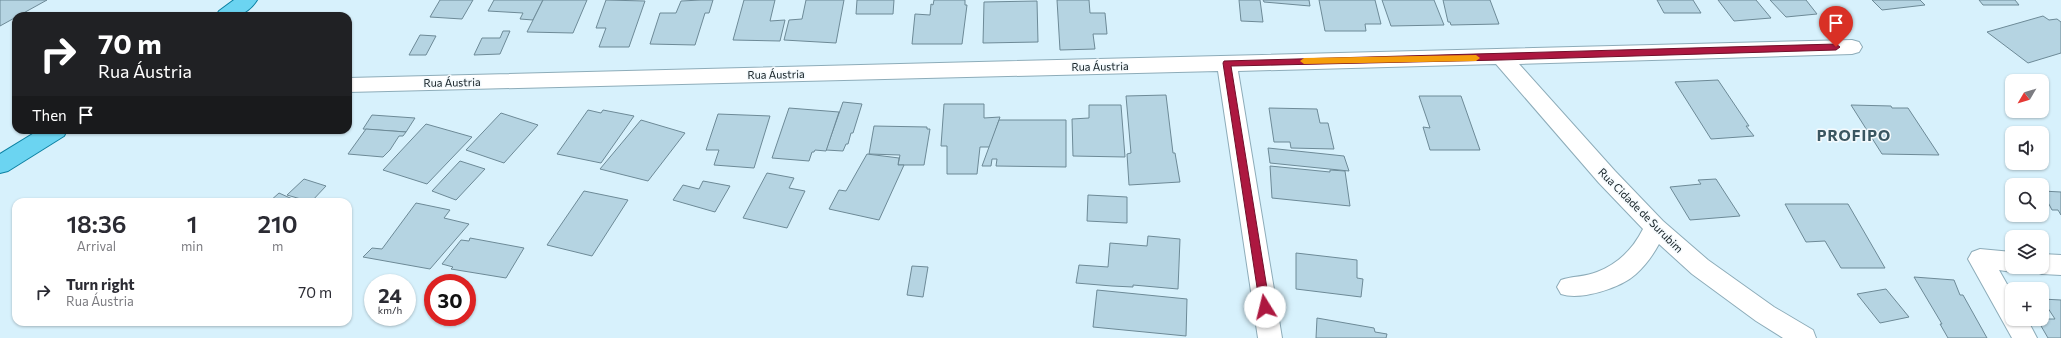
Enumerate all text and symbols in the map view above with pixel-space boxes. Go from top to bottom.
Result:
pin [1819,6,1853,47]
icon: arrive [1825,12,1847,34]
text: 70 m [98,26,162,60]
icon: right [32,28,84,80]
street label: Rua Áustria [1071,58,1129,73]
text: Rua Áustria [98,60,192,82]
street label: Rua Áustria [747,66,805,81]
street label: Rua Áustria [423,74,481,89]
north arrow [2005,74,2049,118]
map controls [2005,74,2049,326]
icon: arrive [75,104,97,126]
text: Then [32,106,67,124]
district label: PROFIPO [1817,126,1891,144]
button: sound [2005,126,2049,170]
street label: Rua Cidade de Surubim [1596,165,1686,255]
button: search [2005,178,2049,222]
text: 18:36 [66,209,127,238]
text: 1 [187,209,197,238]
text: 210 [258,209,298,238]
button: layers [2005,230,2049,274]
text: Arrival [77,238,116,254]
text: min [181,238,203,254]
text: m [272,238,283,254]
speed limit sign: 30 [424,274,476,326]
text: Turn right [66,275,135,293]
icon: right [32,281,54,303]
button: + [2005,282,2049,326]
text: 70 m [298,283,332,301]
text: 24 [378,283,402,307]
position arrow [1244,286,1286,328]
text: Rua Áustria [66,293,134,309]
text: km/h [378,304,402,316]

